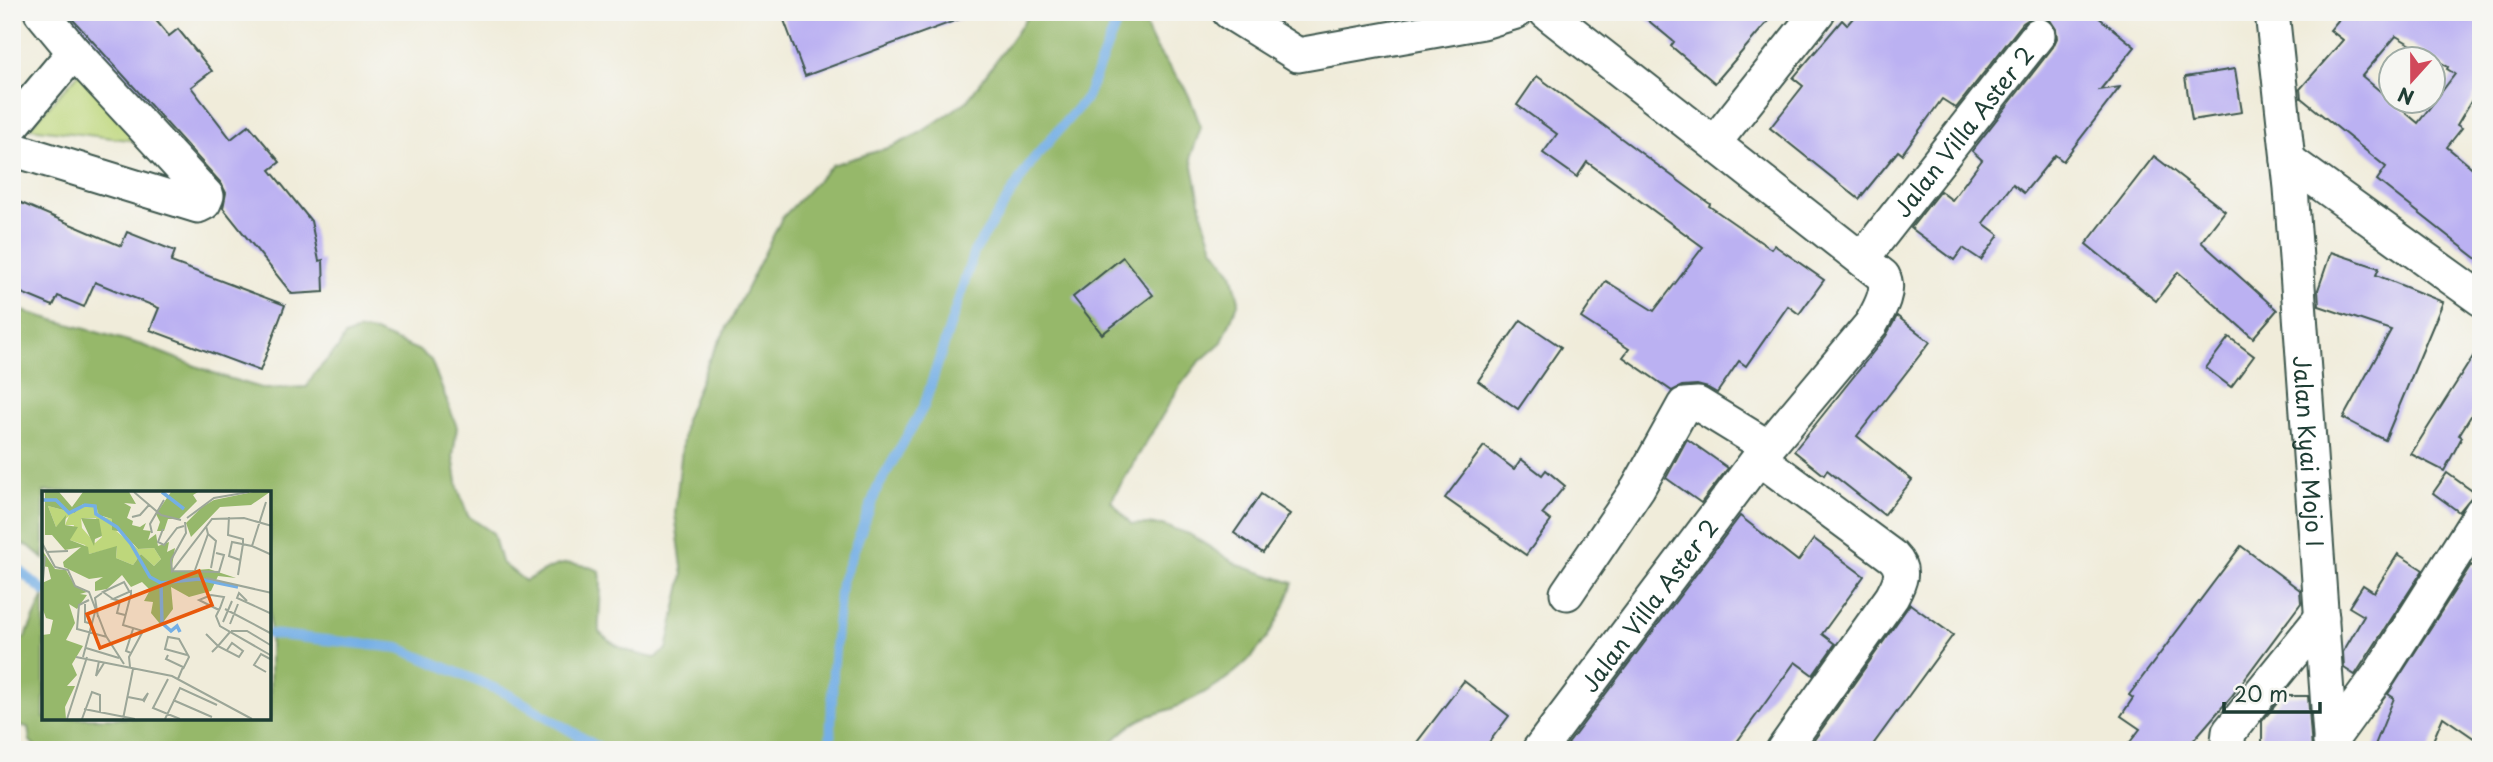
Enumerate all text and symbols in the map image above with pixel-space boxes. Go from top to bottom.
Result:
street label: Jalan Villa Aster 2 [1884,38,2041,224]
north arrow [2378,46,2448,116]
text: N [2394,81,2418,113]
street label: Jalan Kyai Mojo I [2285,354,2334,548]
inset map [42,491,271,720]
street label: Jalan Villa Aster 2 [1572,510,1726,699]
scale bar [2224,671,2320,715]
text: 20 m [2234,677,2288,709]

